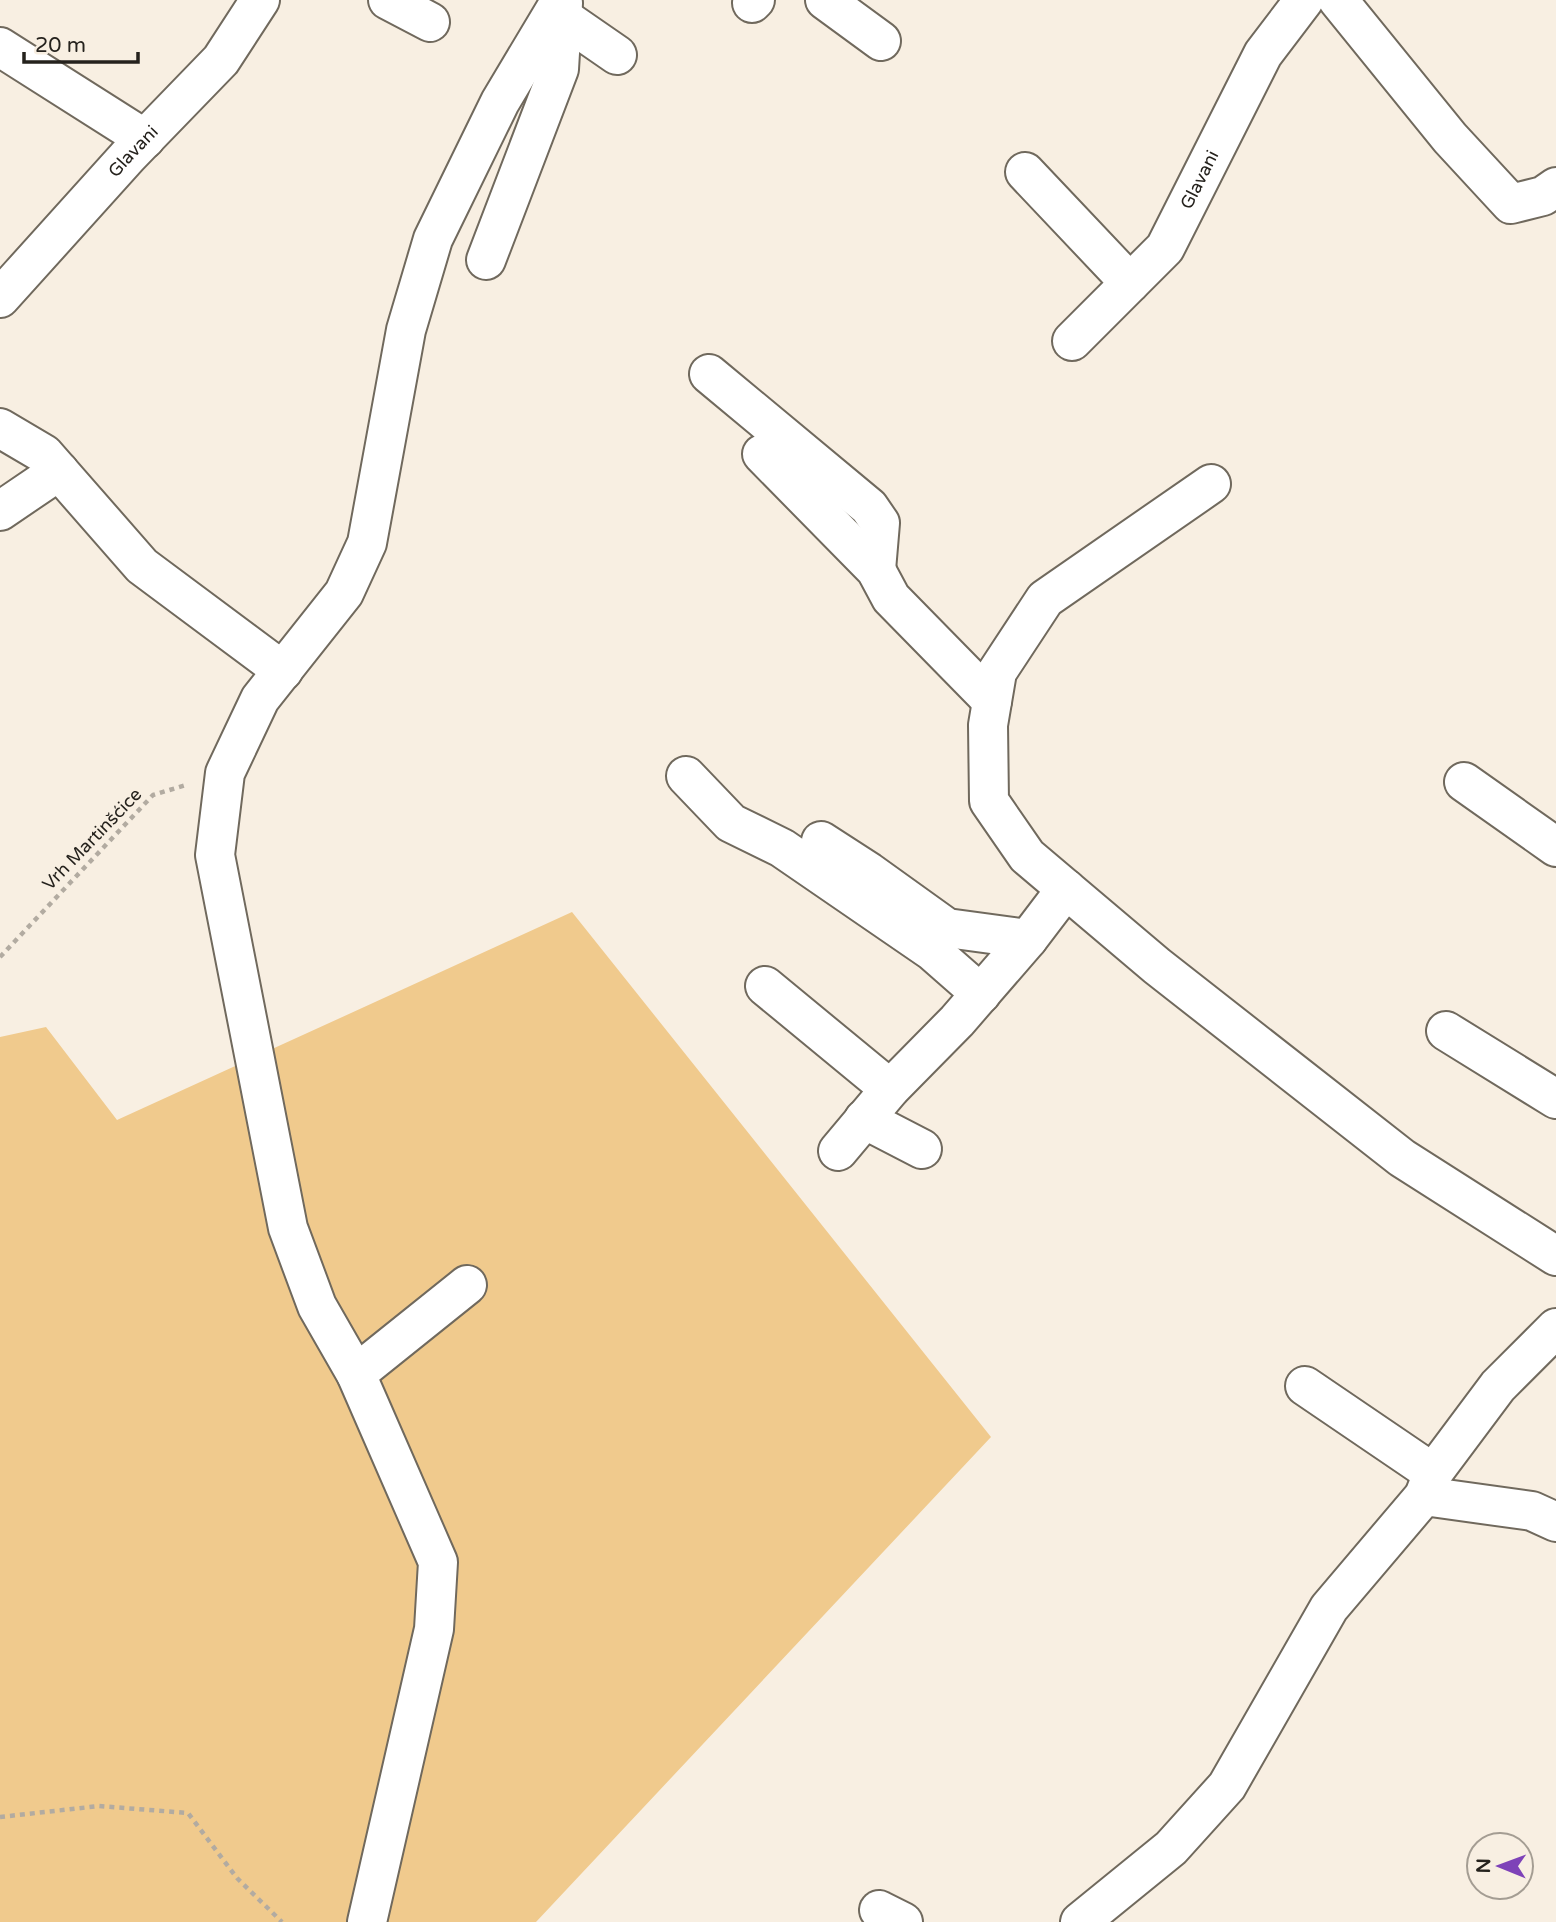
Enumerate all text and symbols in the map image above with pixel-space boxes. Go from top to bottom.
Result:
scale bar [24,21,138,65]
text: 20 m [35,33,86,58]
street label: Glavani [103,121,163,182]
street label: Glavani [1175,147,1224,213]
street label: Vrh Martinšćice [38,783,146,895]
north arrow [1465,1831,1535,1901]
text: N [1473,1858,1495,1874]

